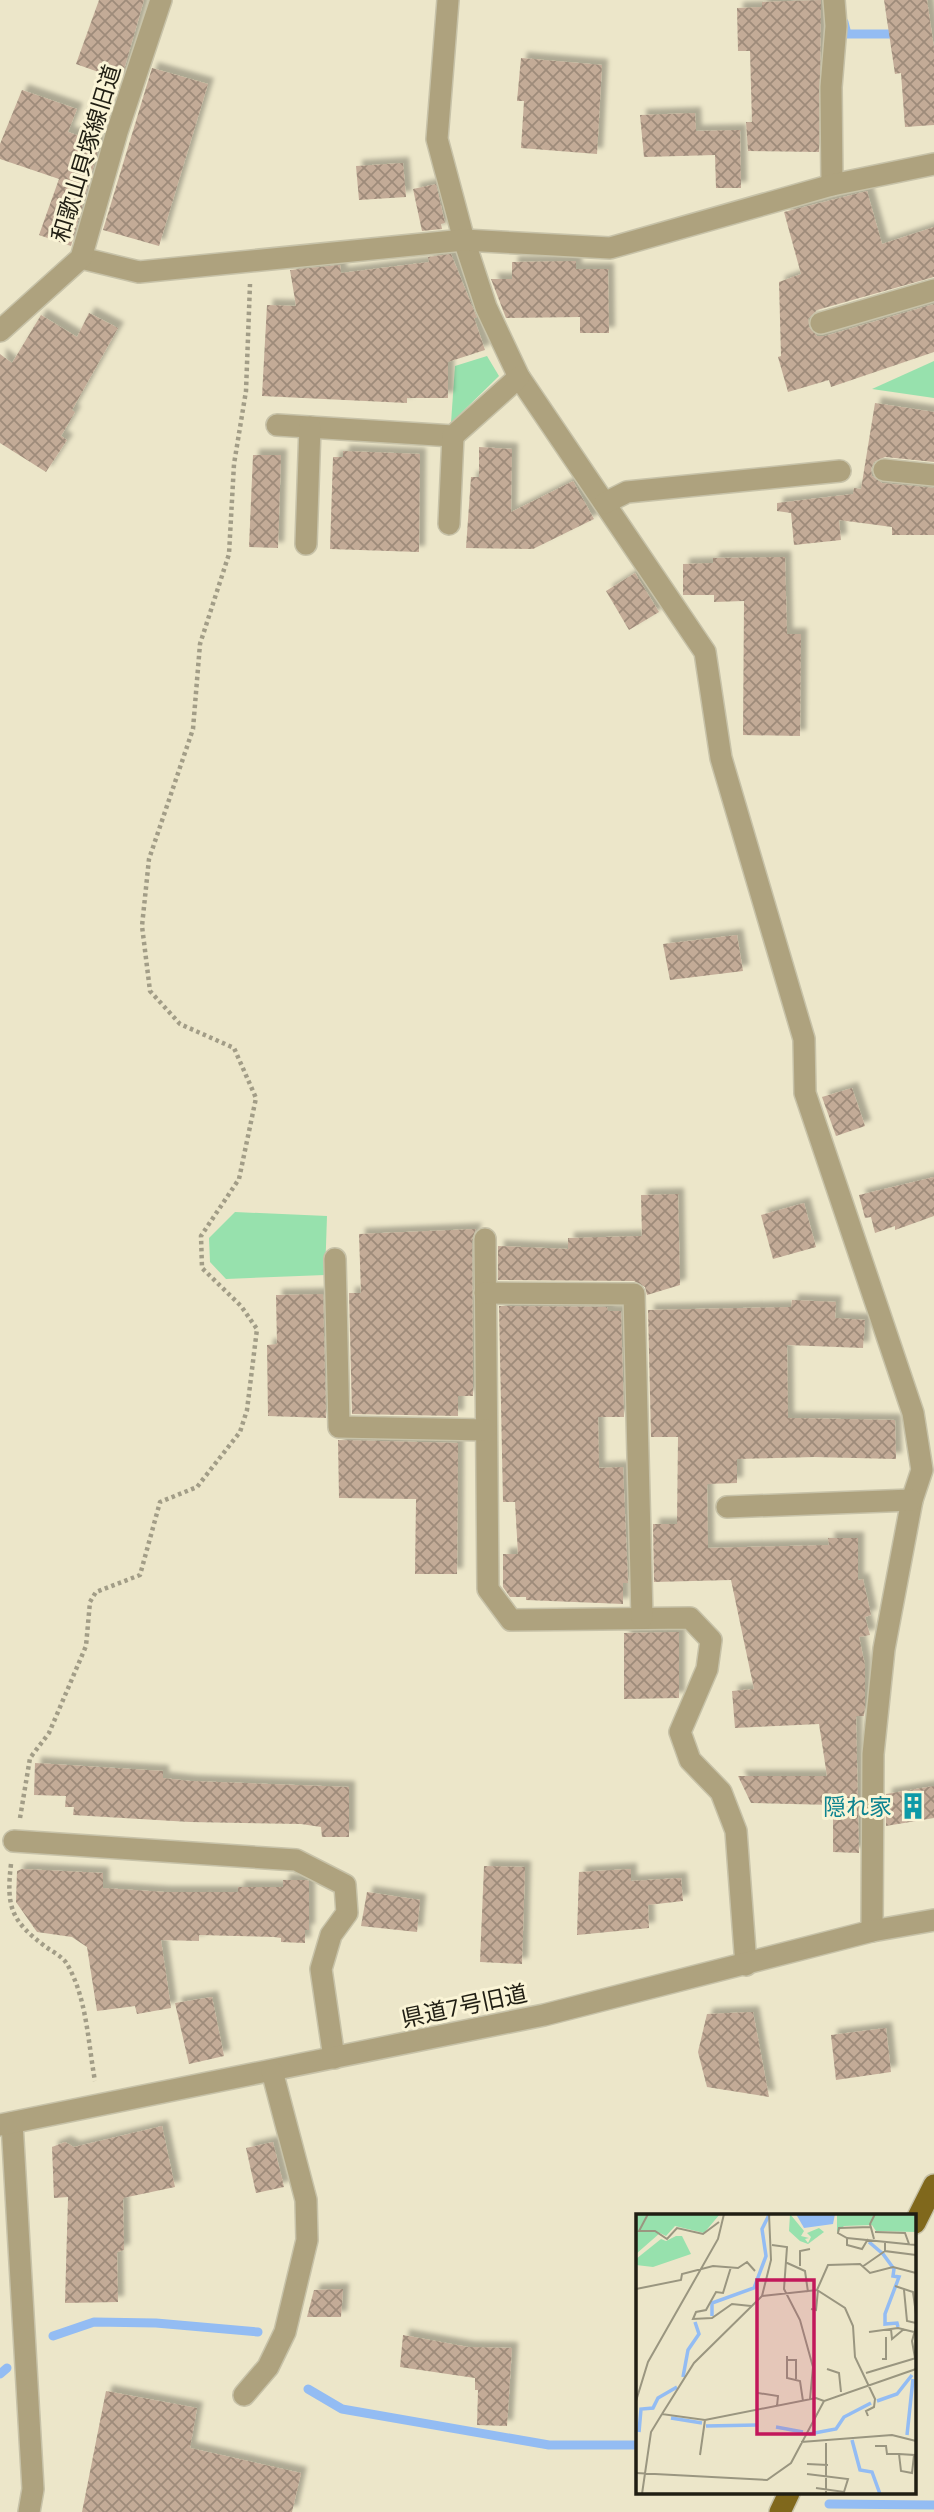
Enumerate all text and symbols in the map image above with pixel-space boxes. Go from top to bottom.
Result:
street label: 和歌山貝塚線旧道 [43,60,127,246]
place label: 隠れ家 [823,1790,892,1822]
building icon: 隠れ家 [898,1791,928,1821]
street label: 県道7号旧道 [398,1976,530,2034]
inset map [636,2214,916,2494]

